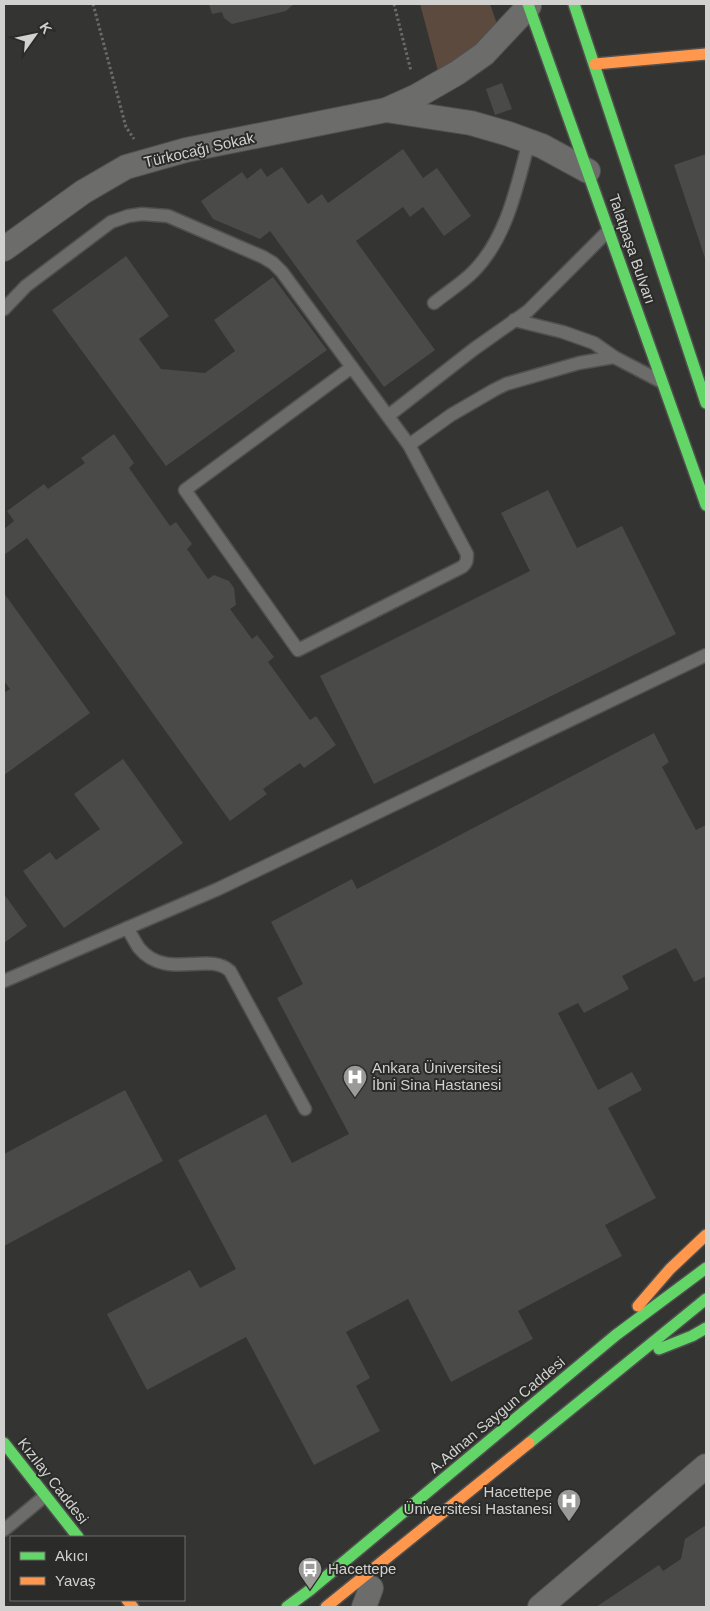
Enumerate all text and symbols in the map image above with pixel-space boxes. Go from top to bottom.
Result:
north arrow [10,10,60,60]
text: K [36,19,55,37]
street label: Türkocağı Sokak [142,128,256,170]
street label: Talatpaşa Bulvarı [606,192,659,306]
place label: Ankara Üniversitesi İbni Sina Hastanesi [372,1059,501,1093]
hospital icon: Ankara Üniversitesi İbni Sina Hastanesi [342,1064,368,1098]
street label: A.Adnan Saygun Caddesi [425,1353,568,1476]
street label: Kızılay Caddesi [15,1434,92,1527]
place label: Hacettepe Üniversitesi Hastanesi [404,1483,552,1517]
hospital icon: Hacettepe Üniversitesi Hastanesi [556,1488,582,1522]
legend [10,1536,185,1601]
text: Akıcı [55,1547,88,1564]
bus stop icon: Hacettepe [297,1556,323,1590]
place label: Hacettepe [328,1560,396,1577]
text: Yavaş [55,1572,96,1589]

